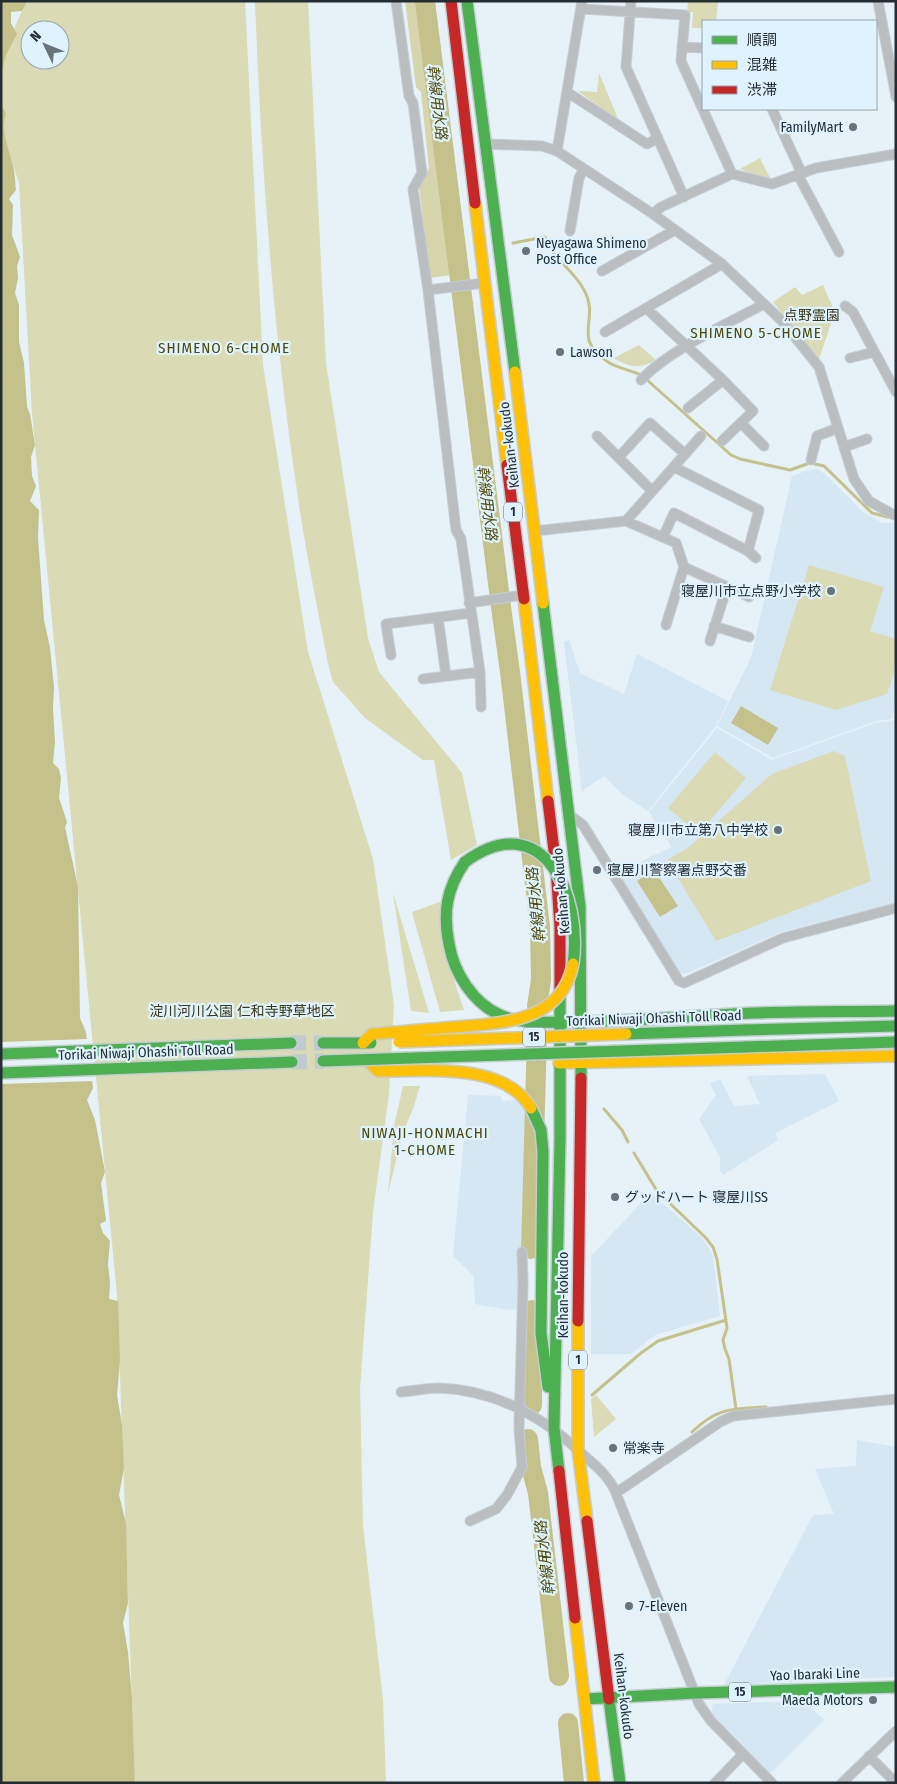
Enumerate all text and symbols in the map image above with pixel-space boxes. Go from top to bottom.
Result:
north arrow [20,20,70,70]
legend [702,20,877,110]
text: N [27,28,45,45]
text: 順調 [747,31,777,49]
text: 混雑 [747,56,777,74]
water label: 幹線用水路 [423,64,451,142]
text: 渋滞 [747,81,777,99]
place label: FamilyMart [780,119,843,136]
marker: FamilyMart [847,121,859,133]
place label: Neyagawa Shimeno Post Office [536,235,647,268]
marker: Neyagawa Shimeno Post Office [520,245,532,257]
park label: 点野霊園 [784,307,840,324]
district label: SHIMENO 5-CHOME [690,324,822,342]
district label: SHIMENO 6-CHOME [158,339,290,357]
place label: Lawson [570,344,613,361]
marker: Lawson [554,346,566,358]
street label: Keihan-kokudo [496,401,523,489]
water label: 幹線用水路 [473,465,501,543]
road number: 1 [504,502,522,522]
place label: 寝屋川市立点野小学校 [681,583,821,600]
marker: 寝屋川市立点野小学校 [825,585,837,597]
place label: 寝屋川市立第八中学校 [628,822,768,839]
marker: 寝屋川市立第八中学校 [772,824,784,836]
street label: Keihan-kokudo [549,847,574,935]
place label: 寝屋川警察署点野交番 [607,862,747,879]
marker: 寝屋川警察署点野交番 [591,864,603,876]
water label: 幹線用水路 [523,865,549,943]
park label: 淀川河川公園 仁和寺野草地区 [149,1003,335,1020]
street label: Torikai Niwaji Ohashi Toll Road [566,1007,742,1030]
road number: 15 [523,1028,545,1046]
street label: Torikai Niwaji Ohashi Toll Road [58,1041,234,1064]
district label: NIWAJI-HONMACHI 1-CHOME [361,1124,489,1159]
place label: グッドハート 寝屋川SS [625,1189,768,1206]
marker: グッドハート 寝屋川SS [609,1191,621,1203]
street label: Keihan-kokudo [555,1252,572,1338]
road number: 1 [569,1350,587,1370]
place label: 常楽寺 [623,1440,665,1457]
marker: 常楽寺 [607,1442,619,1454]
water label: 幹線用水路 [531,1518,559,1596]
place label: 7-Eleven [639,1598,687,1615]
marker: 7-Eleven [623,1600,635,1612]
street label: Keihan-kokudo [610,1652,637,1740]
street label: Yao Ibaraki Line [770,1664,860,1685]
road number: 15 [729,1682,751,1701]
place label: Maeda Motors [782,1692,863,1709]
marker: Maeda Motors [867,1694,879,1706]

